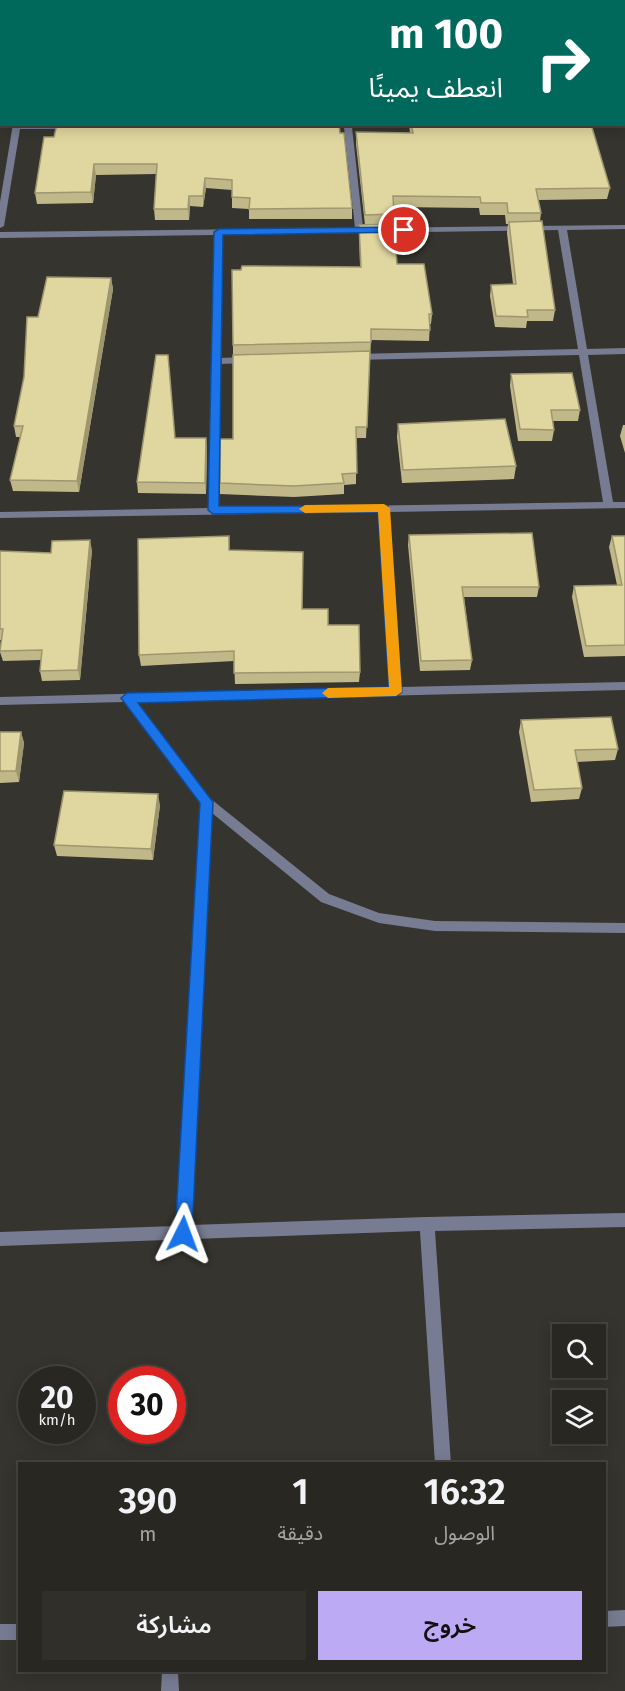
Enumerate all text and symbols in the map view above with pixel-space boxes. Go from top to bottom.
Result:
text: 100 m [389,9,503,59]
icon: right [524,24,602,102]
text: انعطف يمينًا [368,72,503,104]
pin [378,204,429,255]
icon: arrive [387,213,420,246]
position arrow [151,1202,215,1266]
map controls [552,1324,606,1444]
button: search [552,1324,606,1378]
speed limit sign: 30 [108,1366,186,1444]
text: 20 [40,1380,74,1416]
button: layers [552,1390,606,1444]
text: km/h [38,1411,76,1429]
text: 1 [292,1470,309,1514]
text: 16:32 [423,1470,506,1514]
text: 390 [118,1479,177,1523]
text: دقيقة [278,1521,323,1545]
text: الوصول [434,1521,495,1545]
text: m [139,1522,156,1546]
button: مشاركة [42,1591,306,1660]
button: خروج [318,1591,582,1660]

